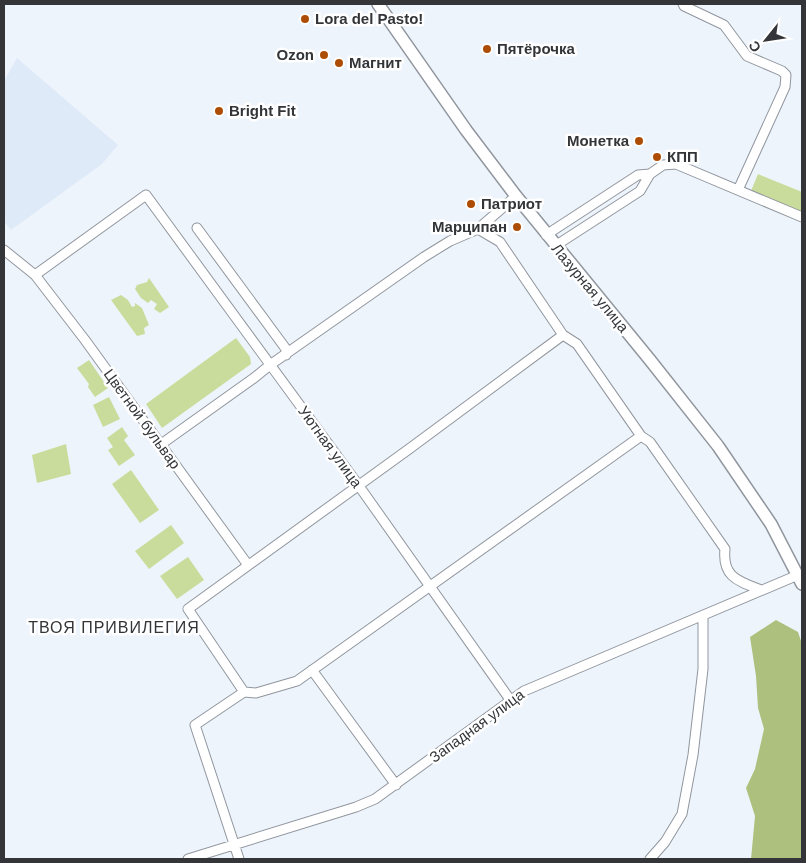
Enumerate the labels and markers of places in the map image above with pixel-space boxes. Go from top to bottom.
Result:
place label: Lora del Pasto! [315,10,423,27]
marker: Lora del Pasto! [299,13,311,25]
place label: Пятёрочка [497,40,575,57]
marker: Пятёрочка [481,43,493,55]
place label: Ozon [277,46,314,63]
marker: Ozon [318,49,330,61]
place label: Магнит [349,54,402,71]
marker: Магнит [333,57,345,69]
place label: Bright Fit [229,102,296,119]
marker: Bright Fit [213,105,225,117]
place label: Монетка [567,132,630,149]
marker: Монетка [633,135,645,147]
place label: КПП [667,148,698,165]
marker: КПП [651,151,663,163]
place label: Патриот [481,195,542,212]
marker: Патриот [465,198,477,210]
place label: Марципан [432,218,507,235]
marker: Марципан [511,221,523,233]

